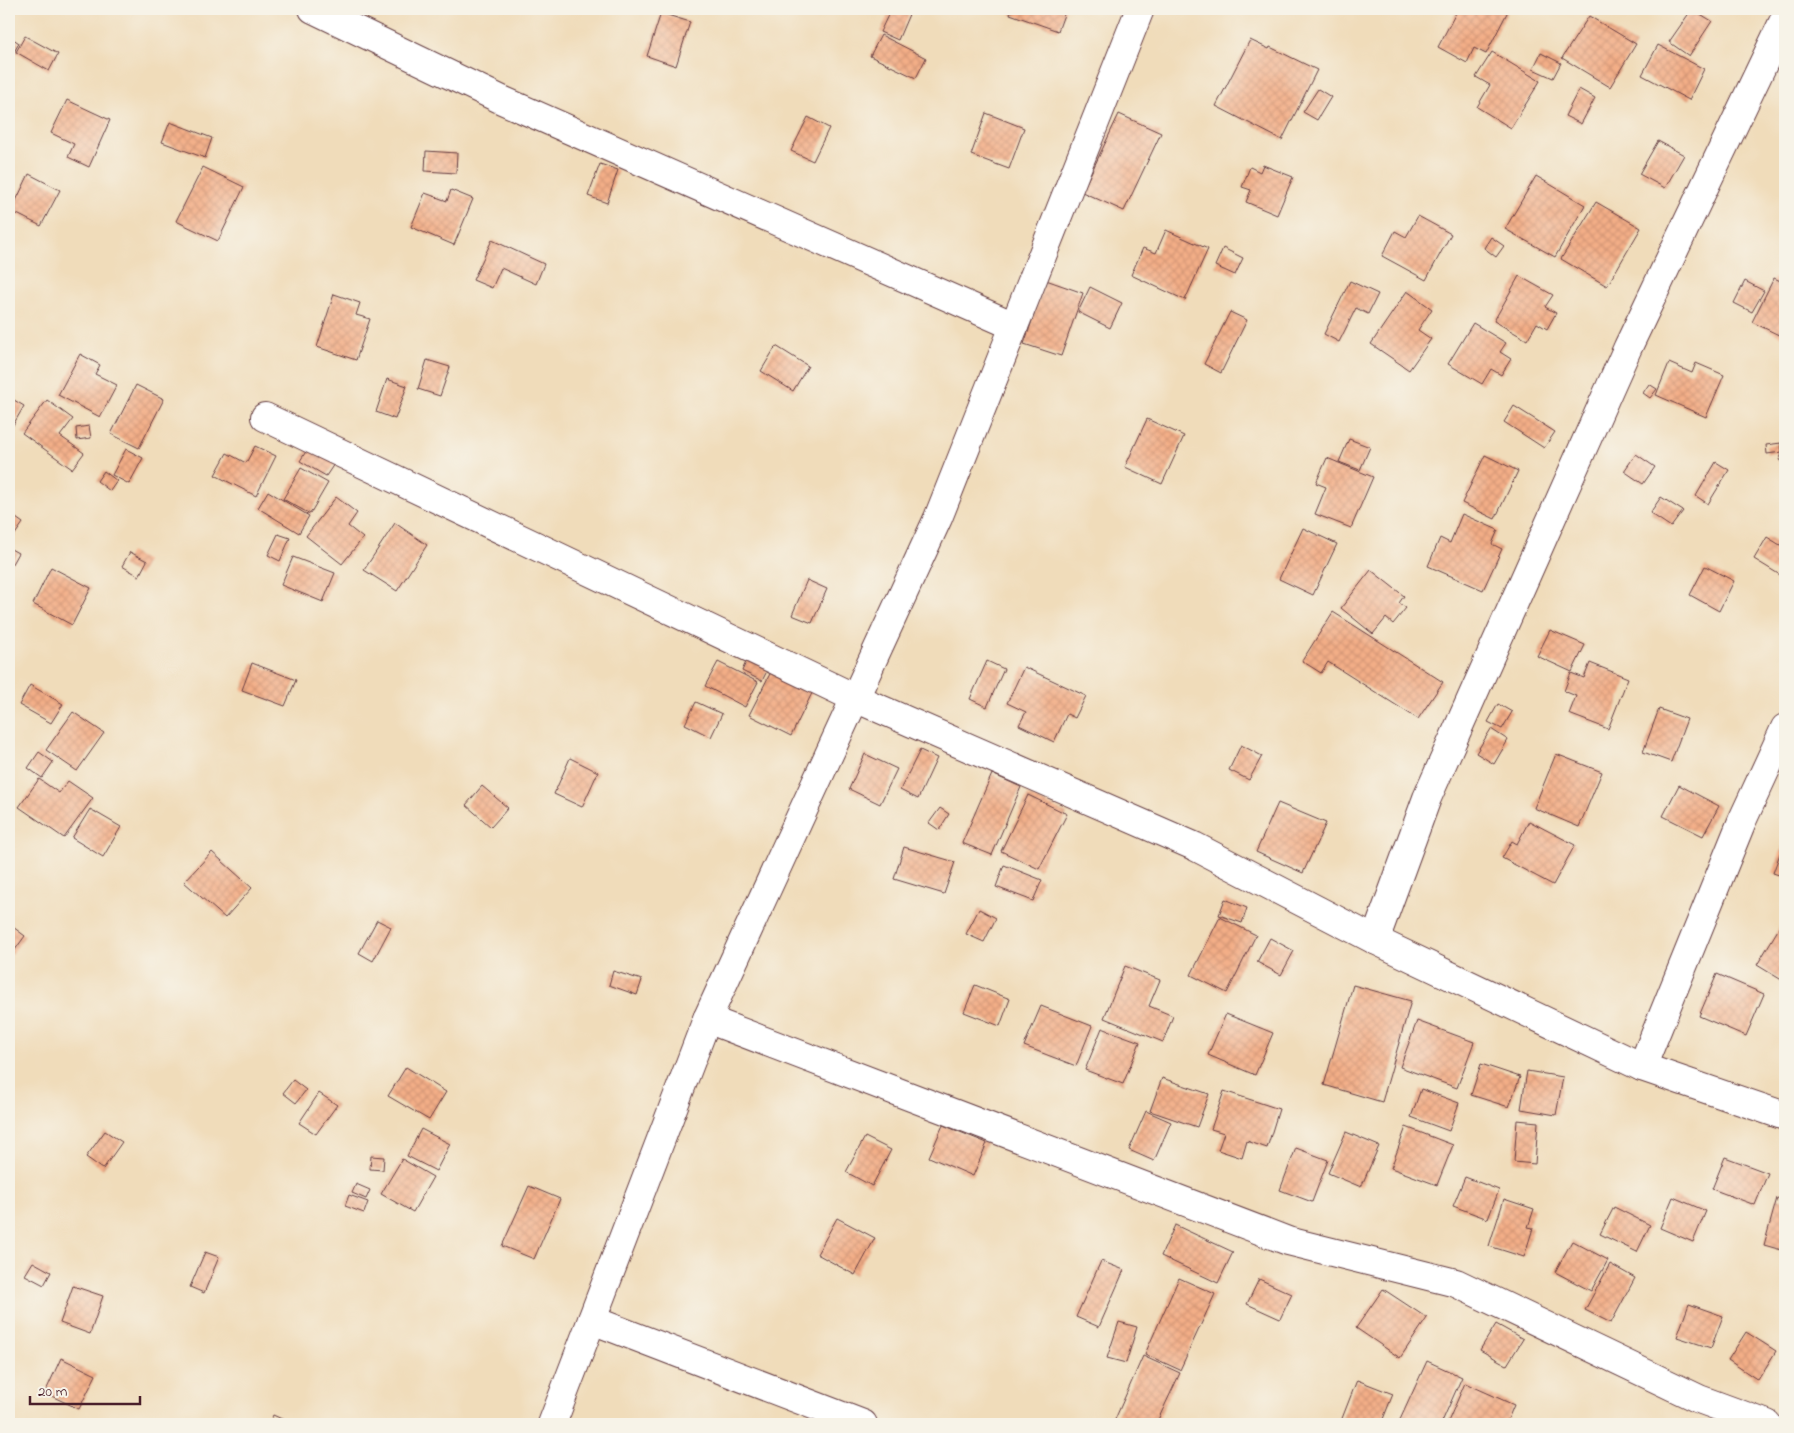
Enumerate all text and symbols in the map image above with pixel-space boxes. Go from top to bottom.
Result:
scale bar [30,1373,140,1405]
text: 20 m [38,1381,68,1403]

